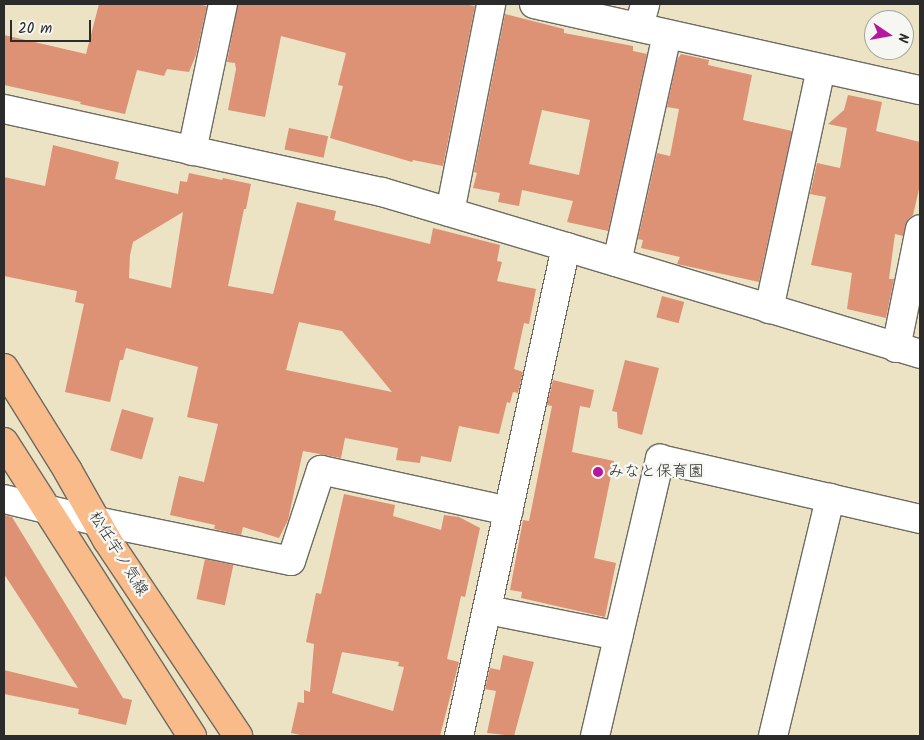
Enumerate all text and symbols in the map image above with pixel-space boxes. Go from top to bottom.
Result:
scale bar [12,10,94,42]
north arrow [864,10,914,60]
text: 20 m [18,17,52,41]
text: N [891,31,914,45]
place label: みなと保育園 [608,462,704,482]
marker: みなと保育園 [592,466,604,478]
street label: 松任宇ノ気線 [84,508,152,600]

